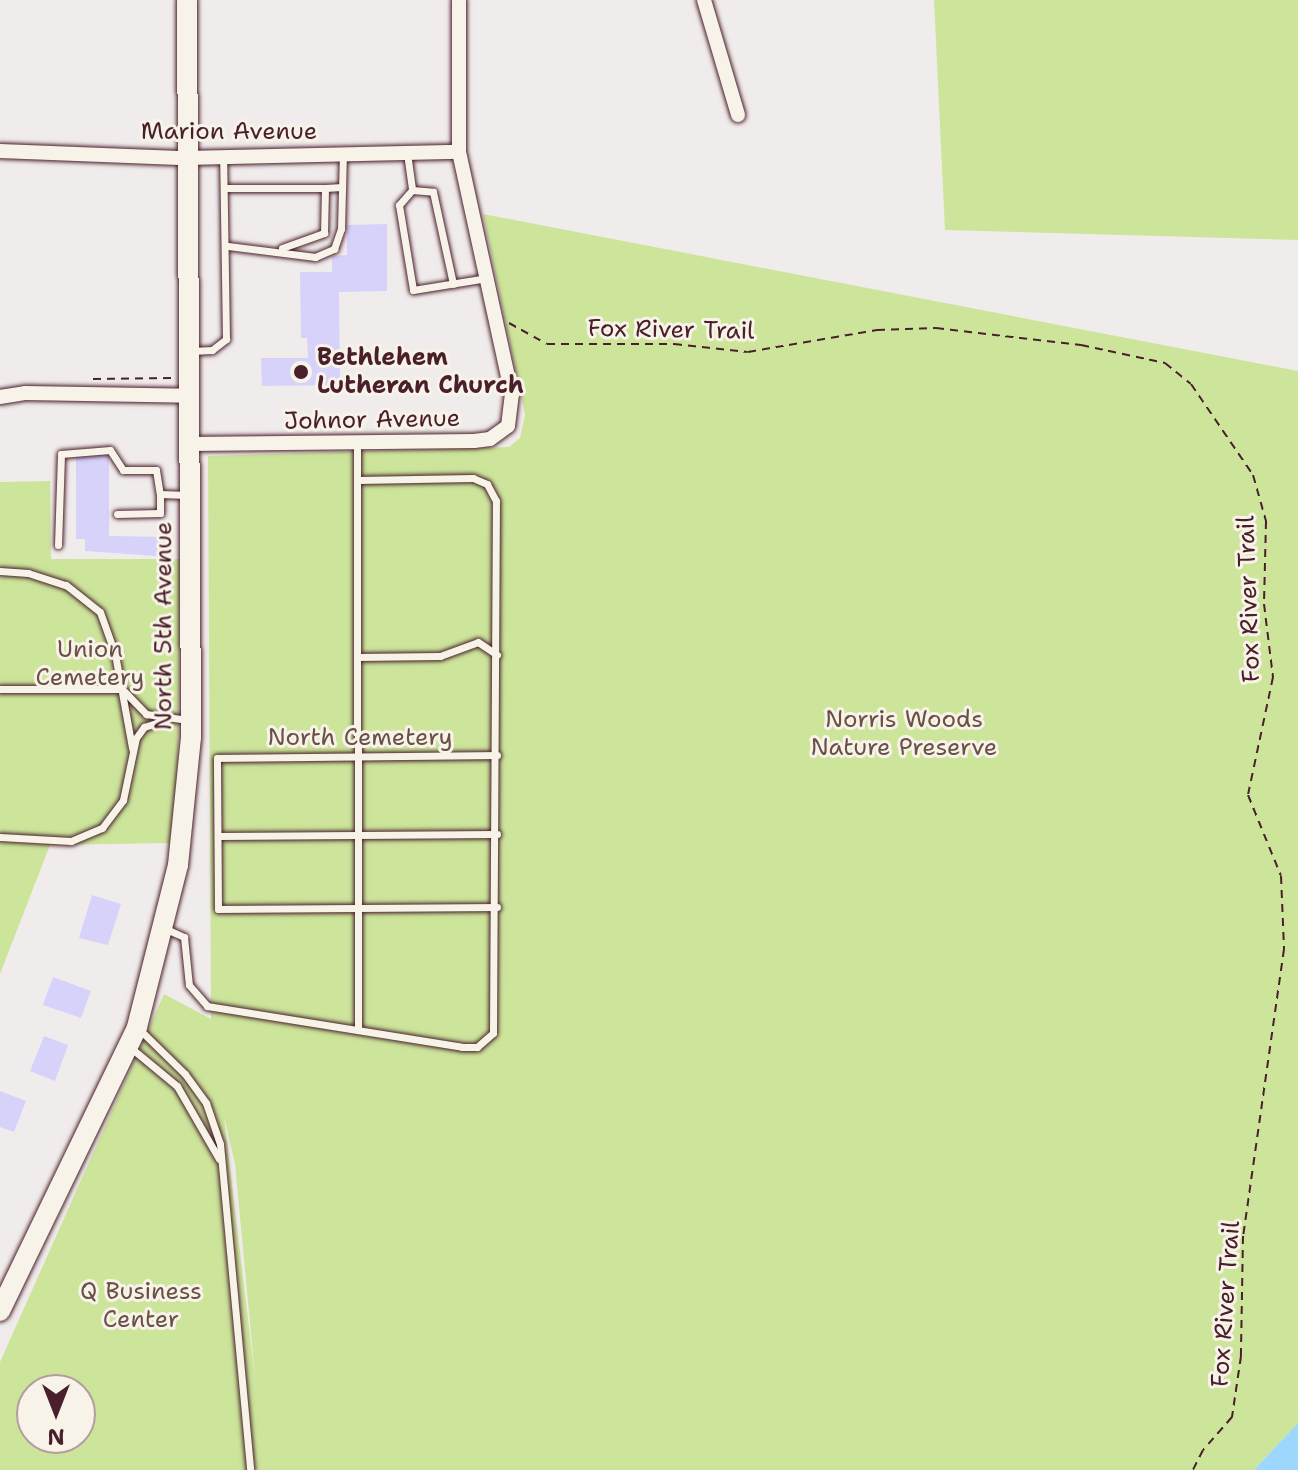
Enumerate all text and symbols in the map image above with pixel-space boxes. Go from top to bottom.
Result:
street label: Marion Avenue [141,118,317,146]
street label: Fox River Trail [587,314,755,346]
place label: Bethlehem Lutheran Church [317,344,524,400]
marker: Bethlehem Lutheran Church [292,363,310,381]
street label: Johnor Avenue [284,404,460,436]
street label: Fox River Trail [1232,515,1266,683]
street label: North 5th Avenue [150,522,178,730]
park label: Union Cemetery [36,636,144,692]
park label: Norris Woods Nature Preserve [811,706,997,762]
park label: North Cemetery [268,724,452,752]
street label: Fox River Trail [1206,1220,1246,1388]
park label: Q Business Center [80,1278,202,1334]
north arrow [16,1374,96,1454]
text: N [47,1422,65,1451]

